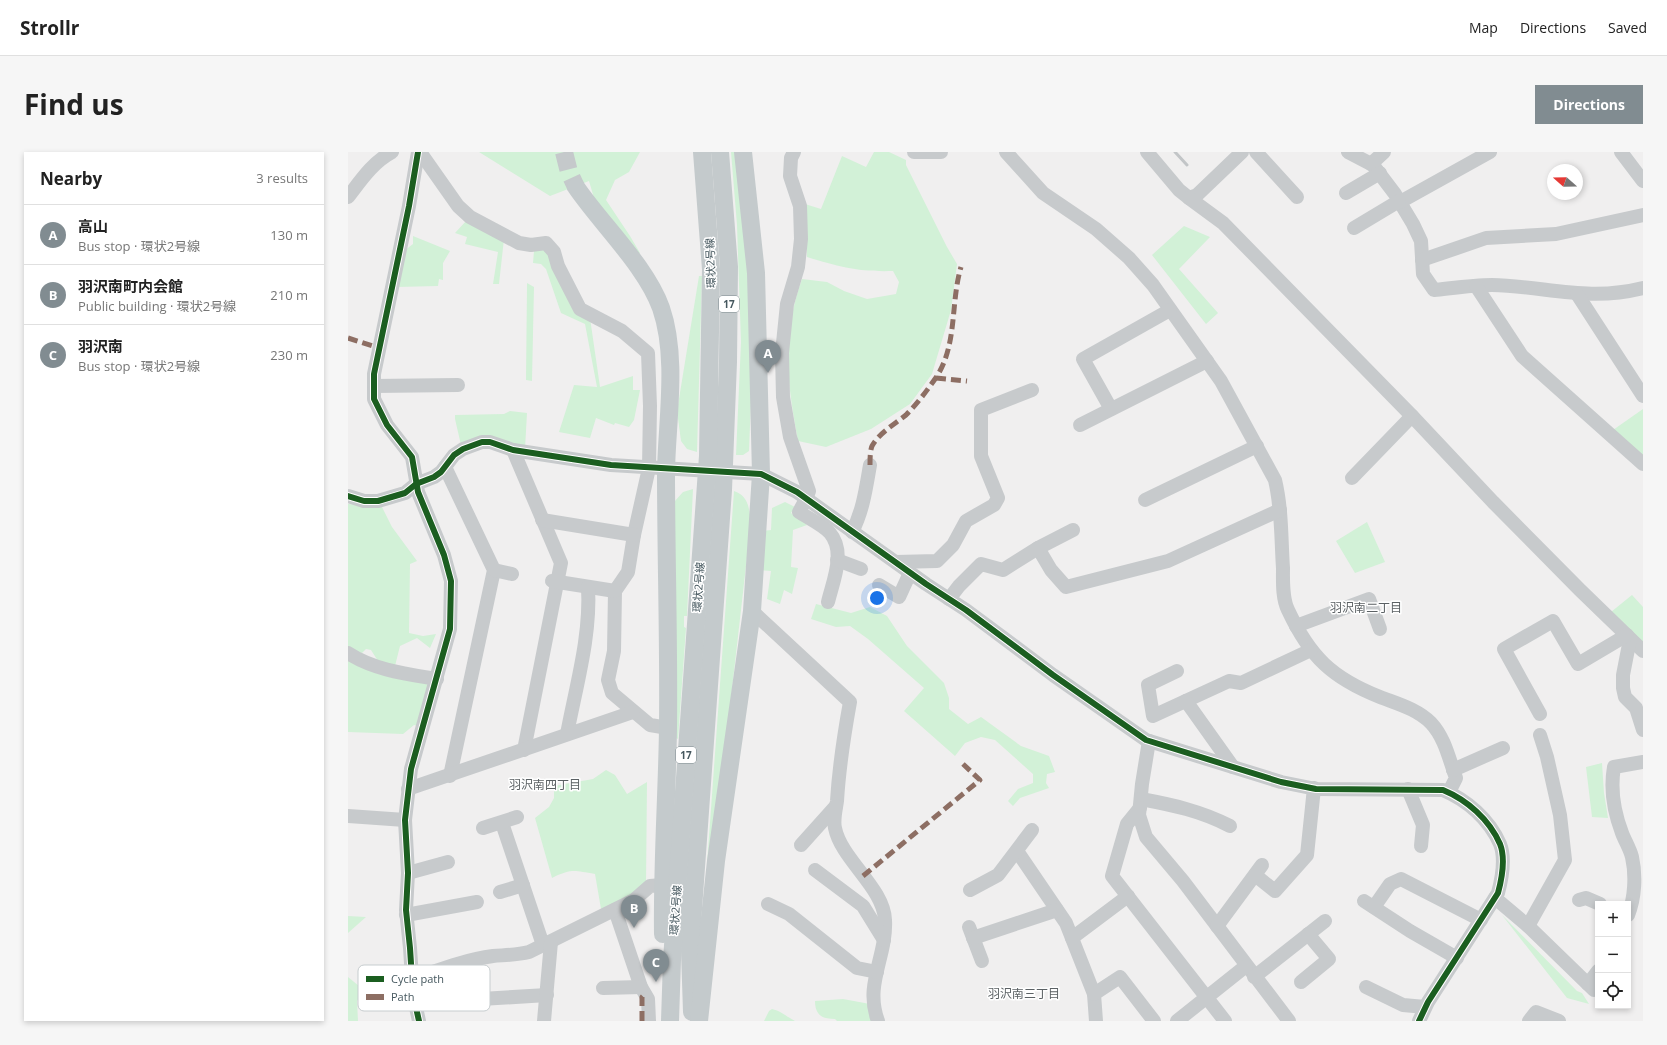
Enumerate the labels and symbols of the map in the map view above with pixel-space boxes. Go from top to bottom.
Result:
north arrow [1547,164,1583,200]
street label: 環状2号線 [702,238,718,288]
road number: 17 [719,296,739,312]
pin: A [755,340,781,373]
street label: 環状2号線 [689,561,707,613]
your location [867,588,887,608]
district label: 羽沢南二丁目 [1330,599,1402,616]
road number: 17 [676,747,696,763]
district label: 羽沢南四丁目 [509,776,581,793]
street label: 環状2号線 [666,884,684,936]
pin: B [621,895,647,928]
pin: C [643,949,669,982]
legend [358,965,490,1011]
text: Cycle path [391,971,444,986]
district label: 羽沢南三丁目 [988,985,1060,1002]
text: Path [391,989,414,1004]

